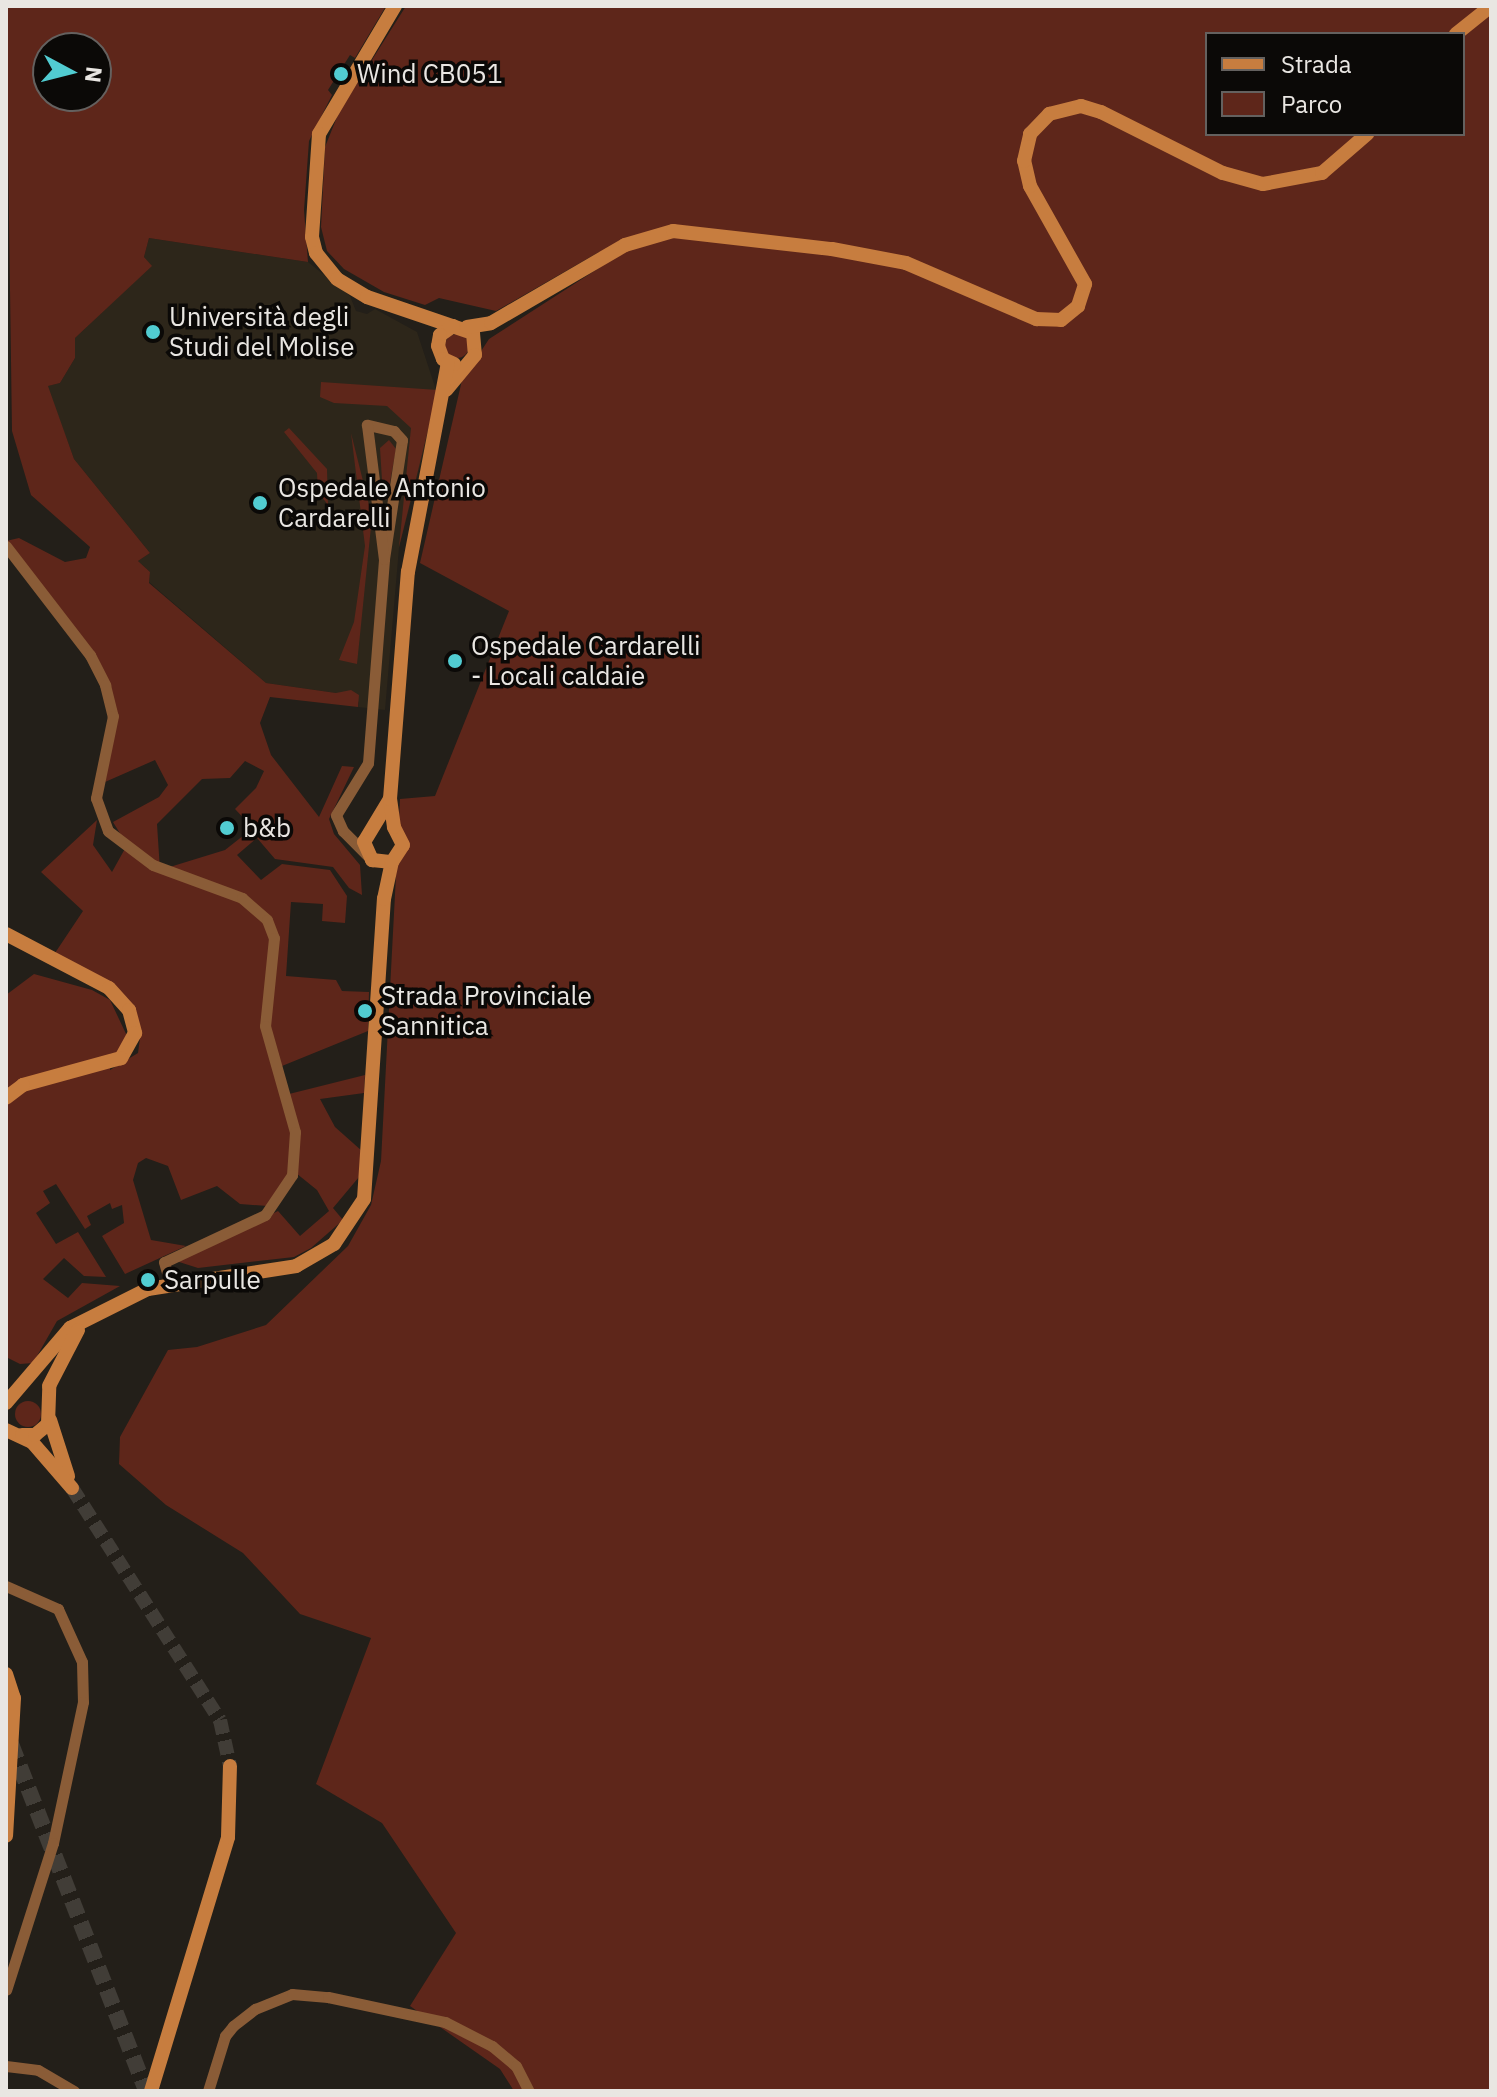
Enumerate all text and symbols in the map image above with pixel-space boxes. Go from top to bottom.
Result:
north arrow [32,32,112,112]
legend [1205,32,1465,136]
text: Strada [1281,48,1352,80]
place label: Wind CB051 [357,58,503,90]
text: N [79,65,110,84]
marker: Wind CB051 [332,65,350,83]
text: Parco [1281,88,1342,120]
place label: Università degli Studi del Molise [169,301,354,362]
marker: Università degli Studi del Molise [144,323,162,341]
place label: Ospedale Antonio Cardarelli [278,472,486,534]
marker: Ospedale Antonio Cardarelli [249,492,271,514]
place label: Ospedale Cardarelli - Locali caldaie [471,630,700,692]
marker: Ospedale Cardarelli - Locali caldaie [446,652,464,670]
place label: b&b [243,812,291,844]
marker: b&b [218,819,236,837]
place label: Strada Provinciale Sannitica [381,980,592,1042]
marker: Strada Provinciale Sannitica [356,1002,374,1020]
place label: Sarpulle [164,1264,261,1296]
marker: Sarpulle [139,1271,157,1289]

